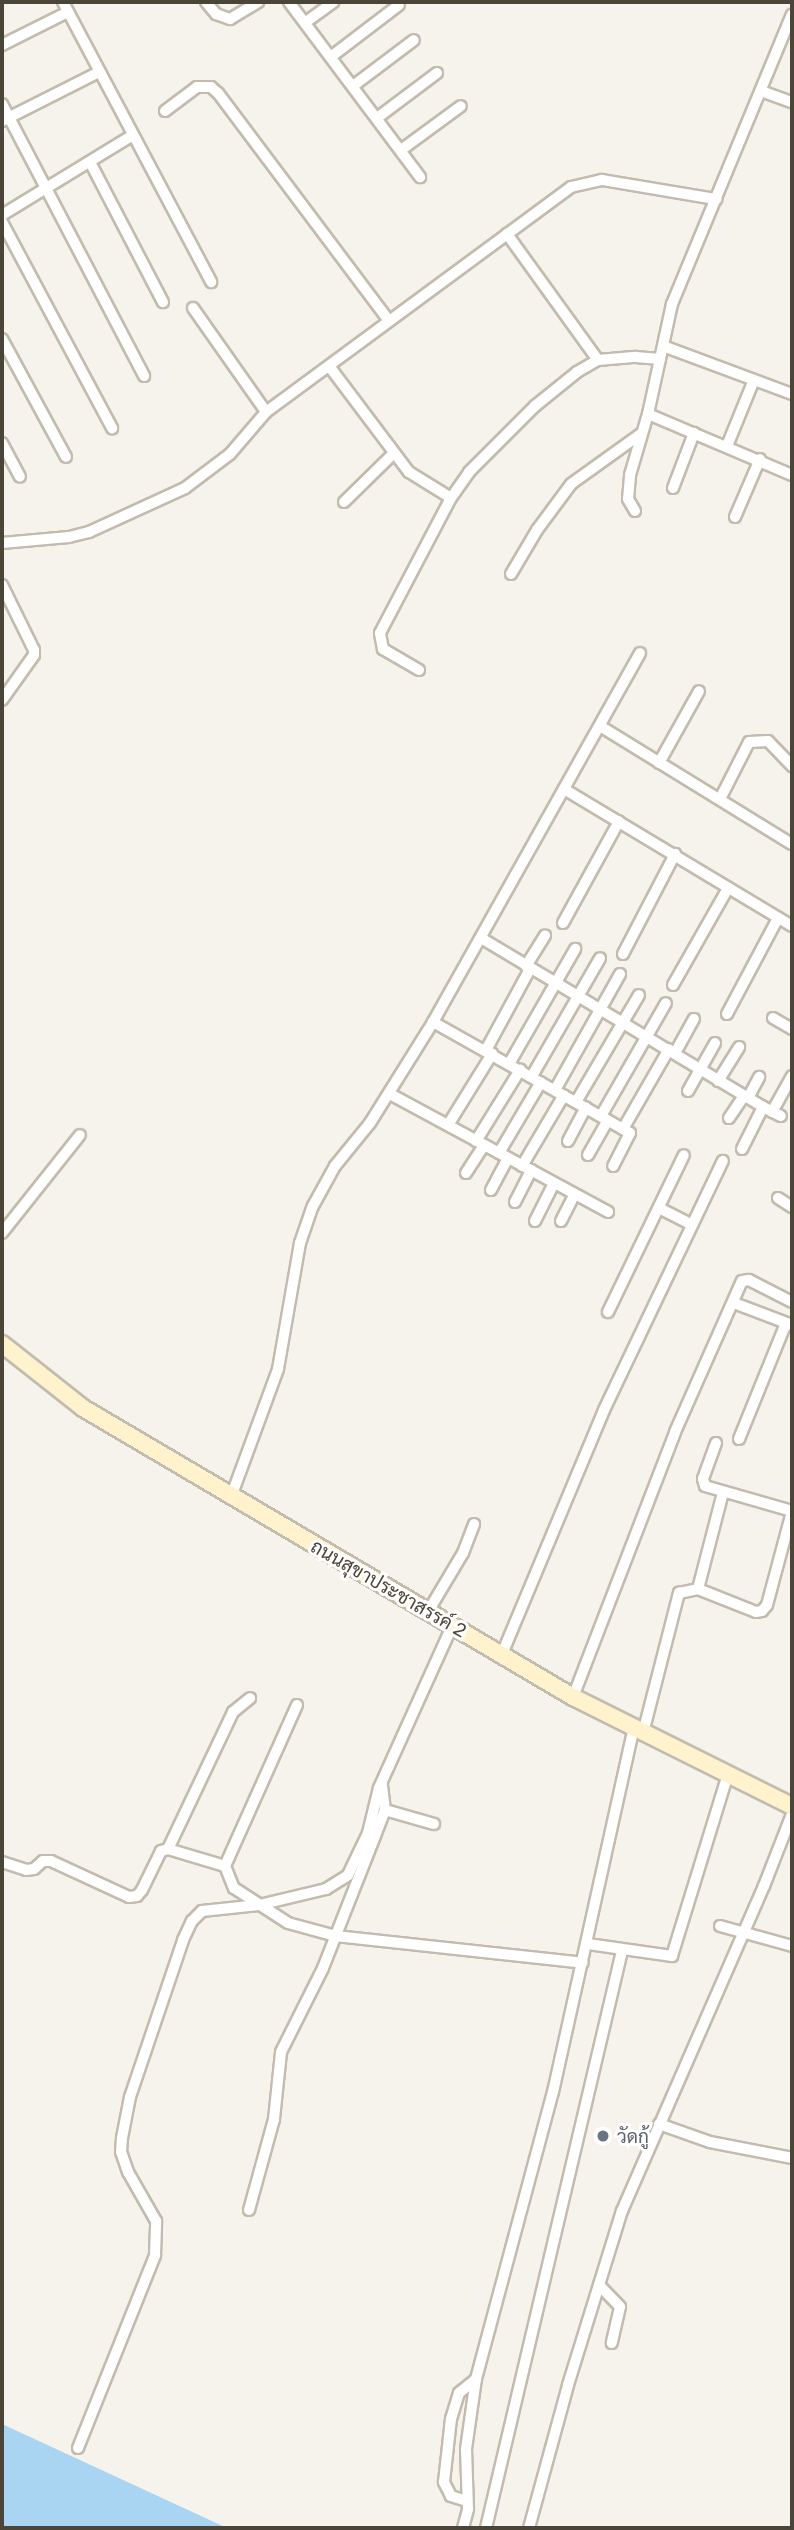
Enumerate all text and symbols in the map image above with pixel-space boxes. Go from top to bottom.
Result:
street label: ถนนสุขาประชาสรรค์ 2 [307,1534,471,1642]
place label: วัดกู้ [617,2125,649,2147]
marker: วัดกู้ [595,2128,611,2144]

